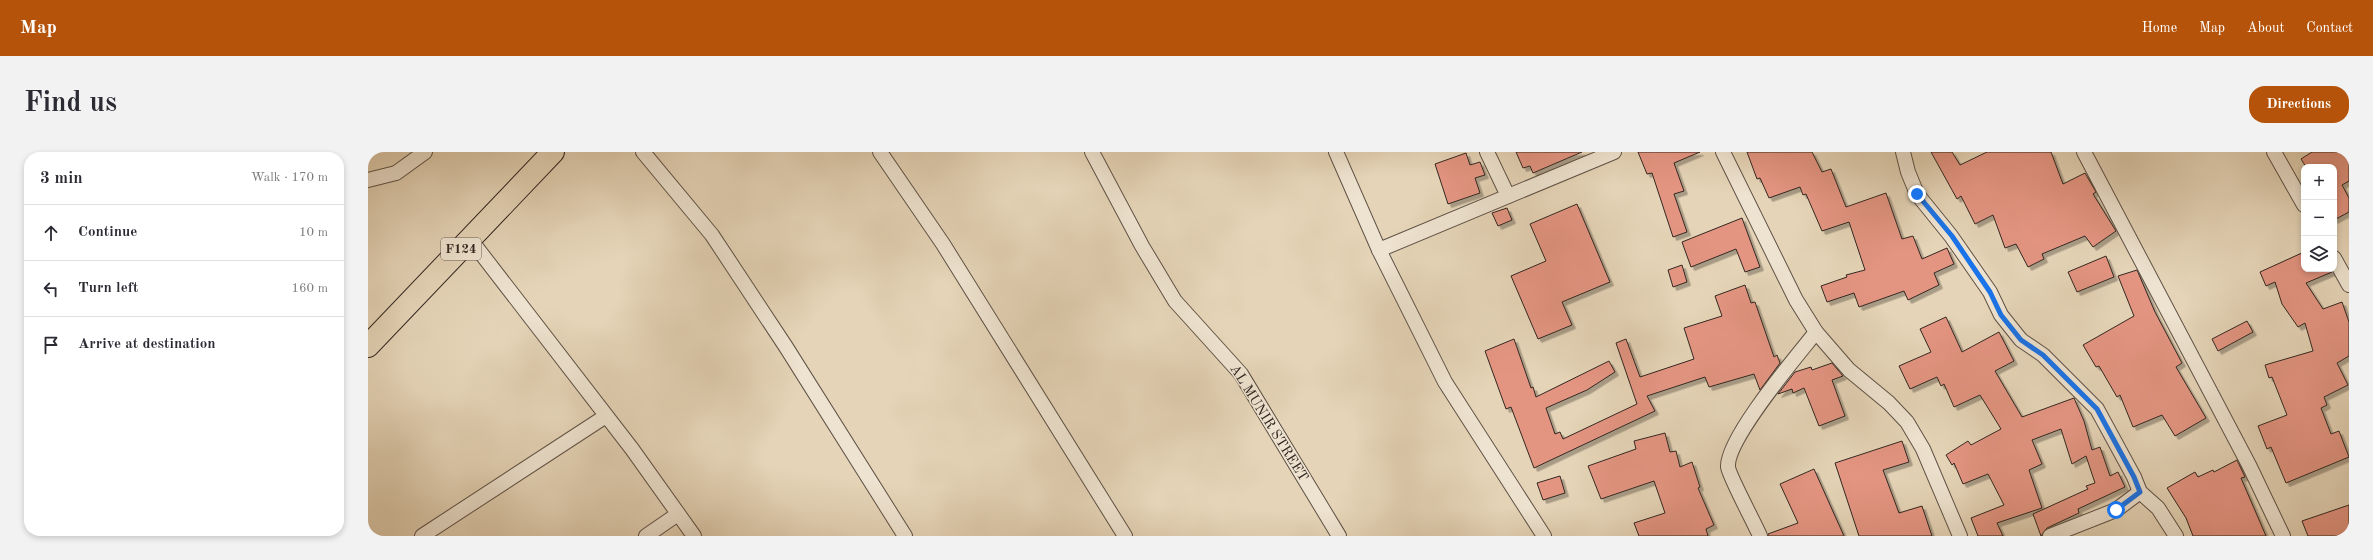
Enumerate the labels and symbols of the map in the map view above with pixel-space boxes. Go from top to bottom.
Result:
route end [1908,185,1926,203]
road number: F124 [441,238,481,260]
street label: AL MUNIR STREET [1227,362,1311,484]
route start [2107,501,2125,519]

